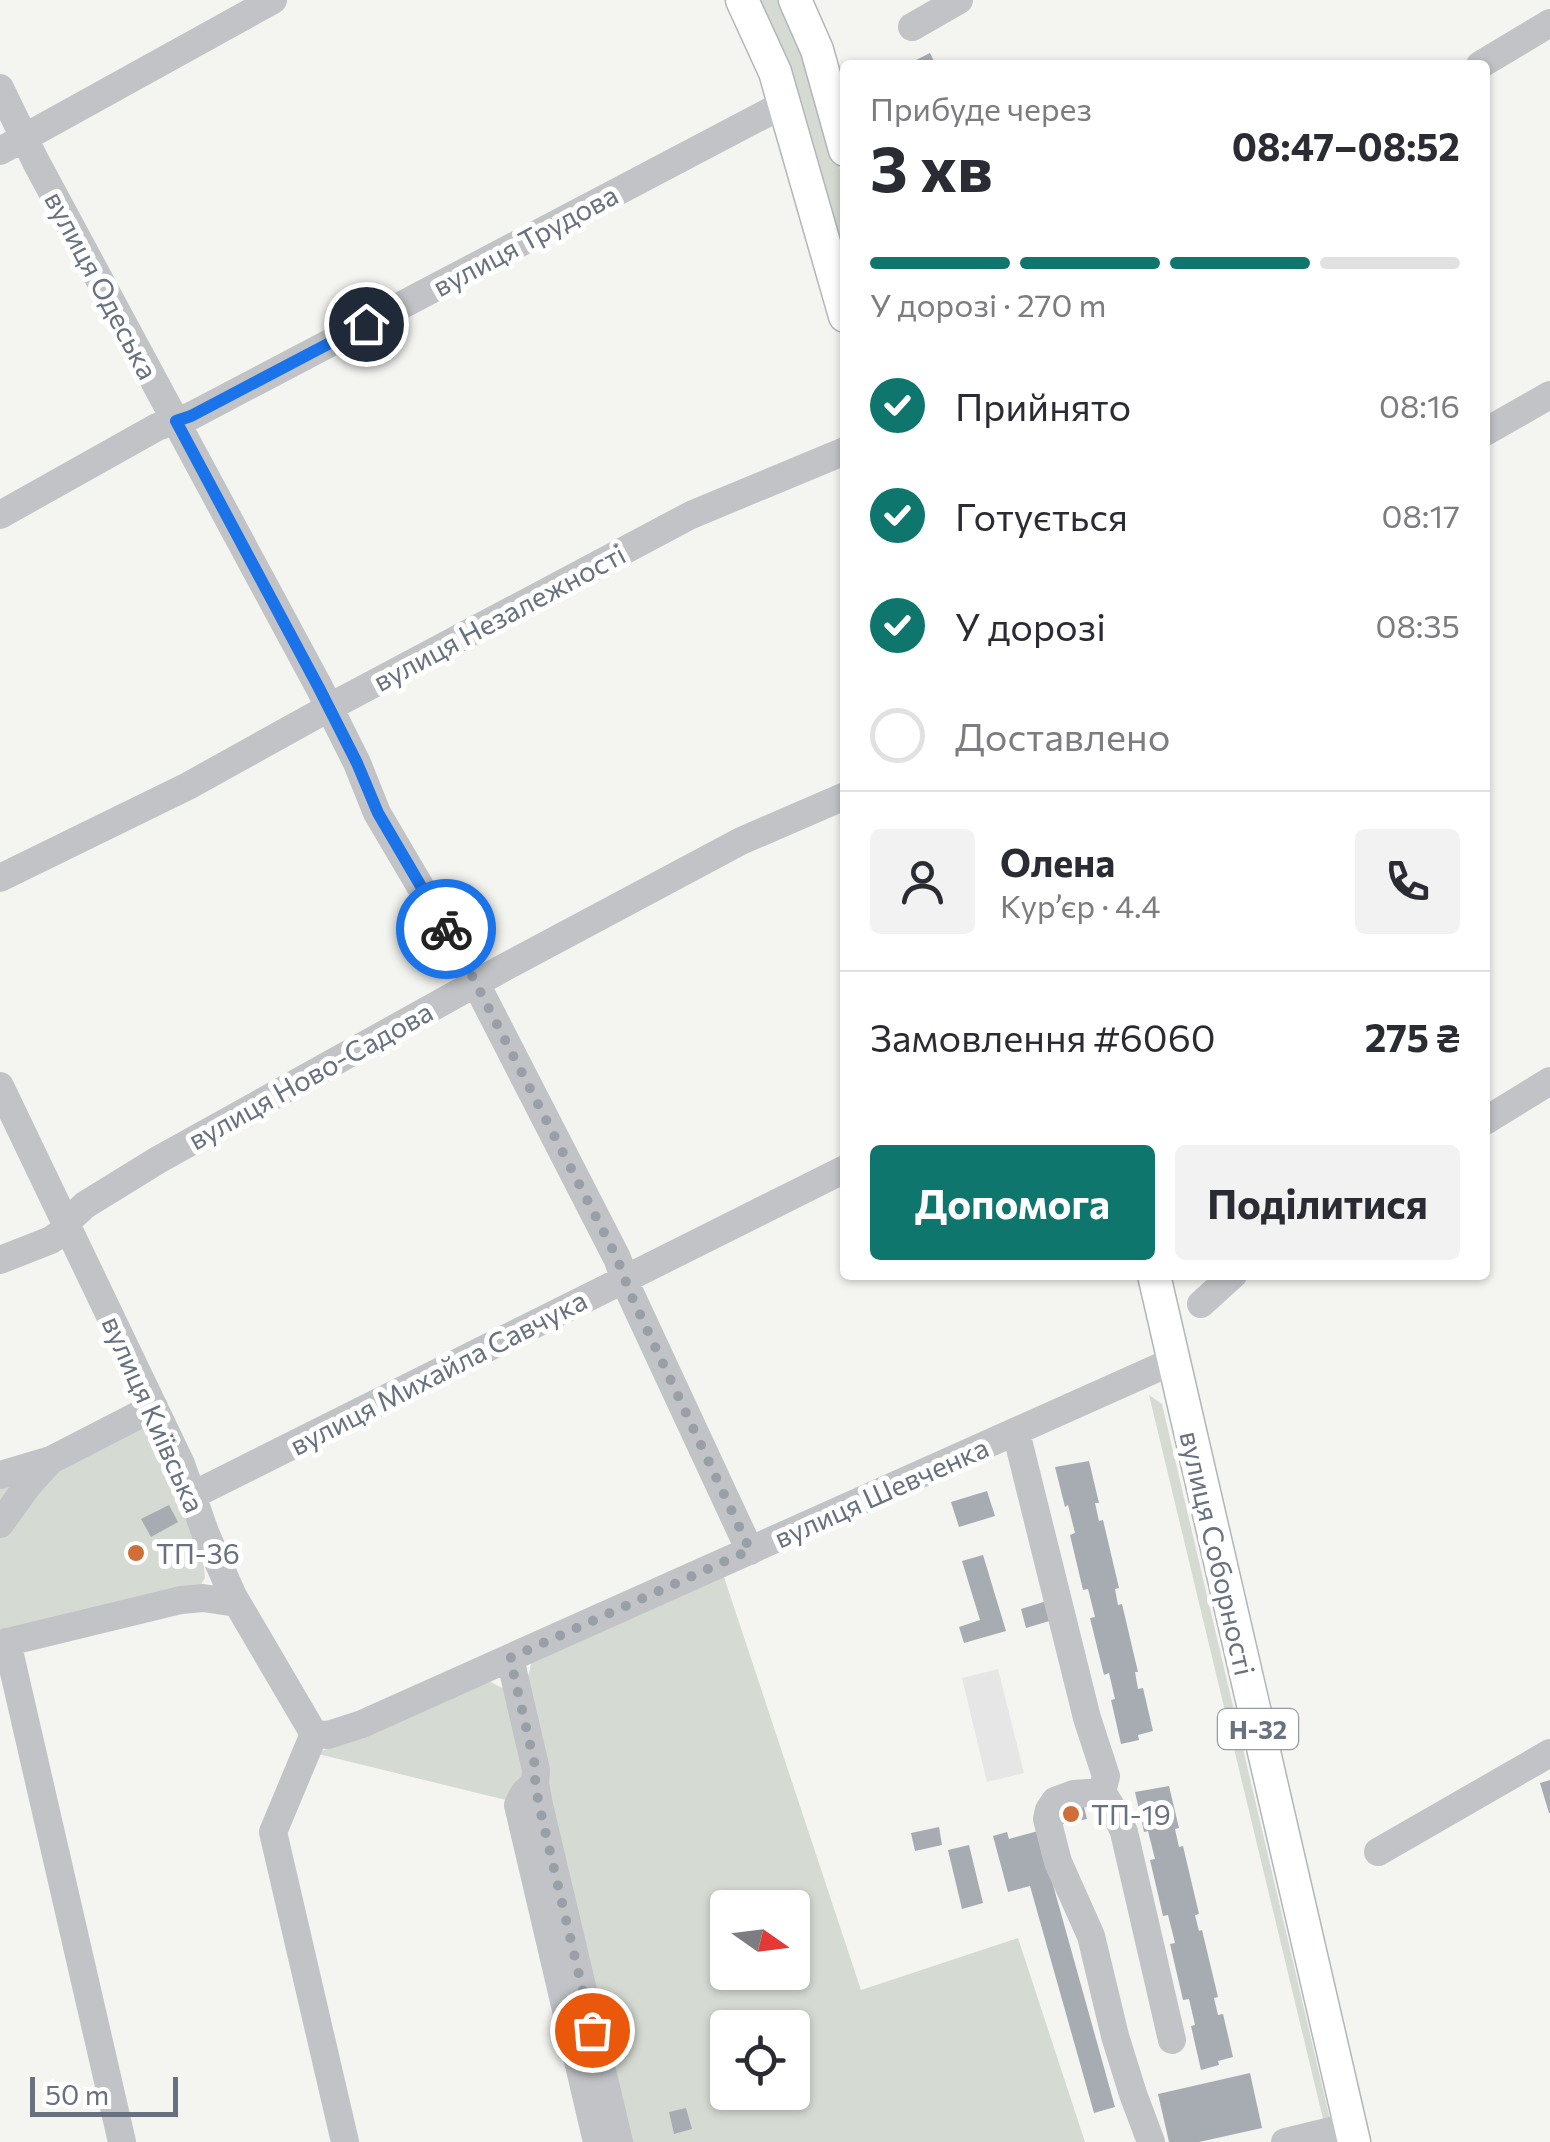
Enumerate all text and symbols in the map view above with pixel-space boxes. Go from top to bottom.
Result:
text: Прибуде через [870,88,1092,128]
text: 08:47–08:52 [1232,122,1460,169]
text: 3 хв [870,126,993,205]
street label: вулиця Трудова [427,177,623,303]
street label: вулиця Одеська [38,185,166,385]
pin [324,282,409,367]
text: У дорозі · 270 m [870,284,1106,324]
icon: home [339,297,394,352]
icon: check [870,378,925,433]
text: Прийнято [955,382,1131,429]
text: 08:16 [1379,385,1460,425]
icon: check [870,488,925,543]
text: Готується [955,492,1128,539]
text: 08:17 [1382,495,1460,535]
street label: вулиця Незалежності [367,536,631,698]
icon: check [870,598,925,653]
text: У дорозі [955,602,1106,649]
text: 08:35 [1376,605,1460,645]
text: Доставлено [955,712,1170,759]
button: person [870,829,975,934]
button: phone [1355,829,1460,934]
text: Олена [1000,838,1115,885]
courier [396,879,496,979]
text: Кур’єр · 4.4 [1000,885,1160,925]
icon: bike [419,902,474,957]
street label: вулиця Ново-Садова [182,994,438,1156]
text: Замовлення #6060 [870,1013,1216,1060]
text: 275 ₴ [1365,1013,1460,1060]
button: Допомога [870,1145,1155,1260]
button: Поділитися [1175,1145,1460,1260]
street label: вулиця Михайла Савчука [284,1282,592,1462]
street label: вулиця Київська [95,1310,213,1518]
street label: вулиця Соборності [1173,1427,1263,1679]
street label: вулиця Шевченка [769,1430,993,1554]
place label: ТП-36 [156,1536,240,1570]
marker: ТП-36 [125,1542,147,1564]
road number: Н-32 [1218,1709,1298,1749]
place label: ТП-19 [1091,1797,1171,1831]
marker: ТП-19 [1060,1803,1082,1825]
north arrow [710,1890,810,1990]
map controls [710,1890,810,2110]
pin [550,1988,635,2073]
icon: bag [565,2003,620,2058]
button: locate [710,2010,810,2110]
scale bar [30,2072,178,2116]
text: 50 m [45,2077,109,2111]

